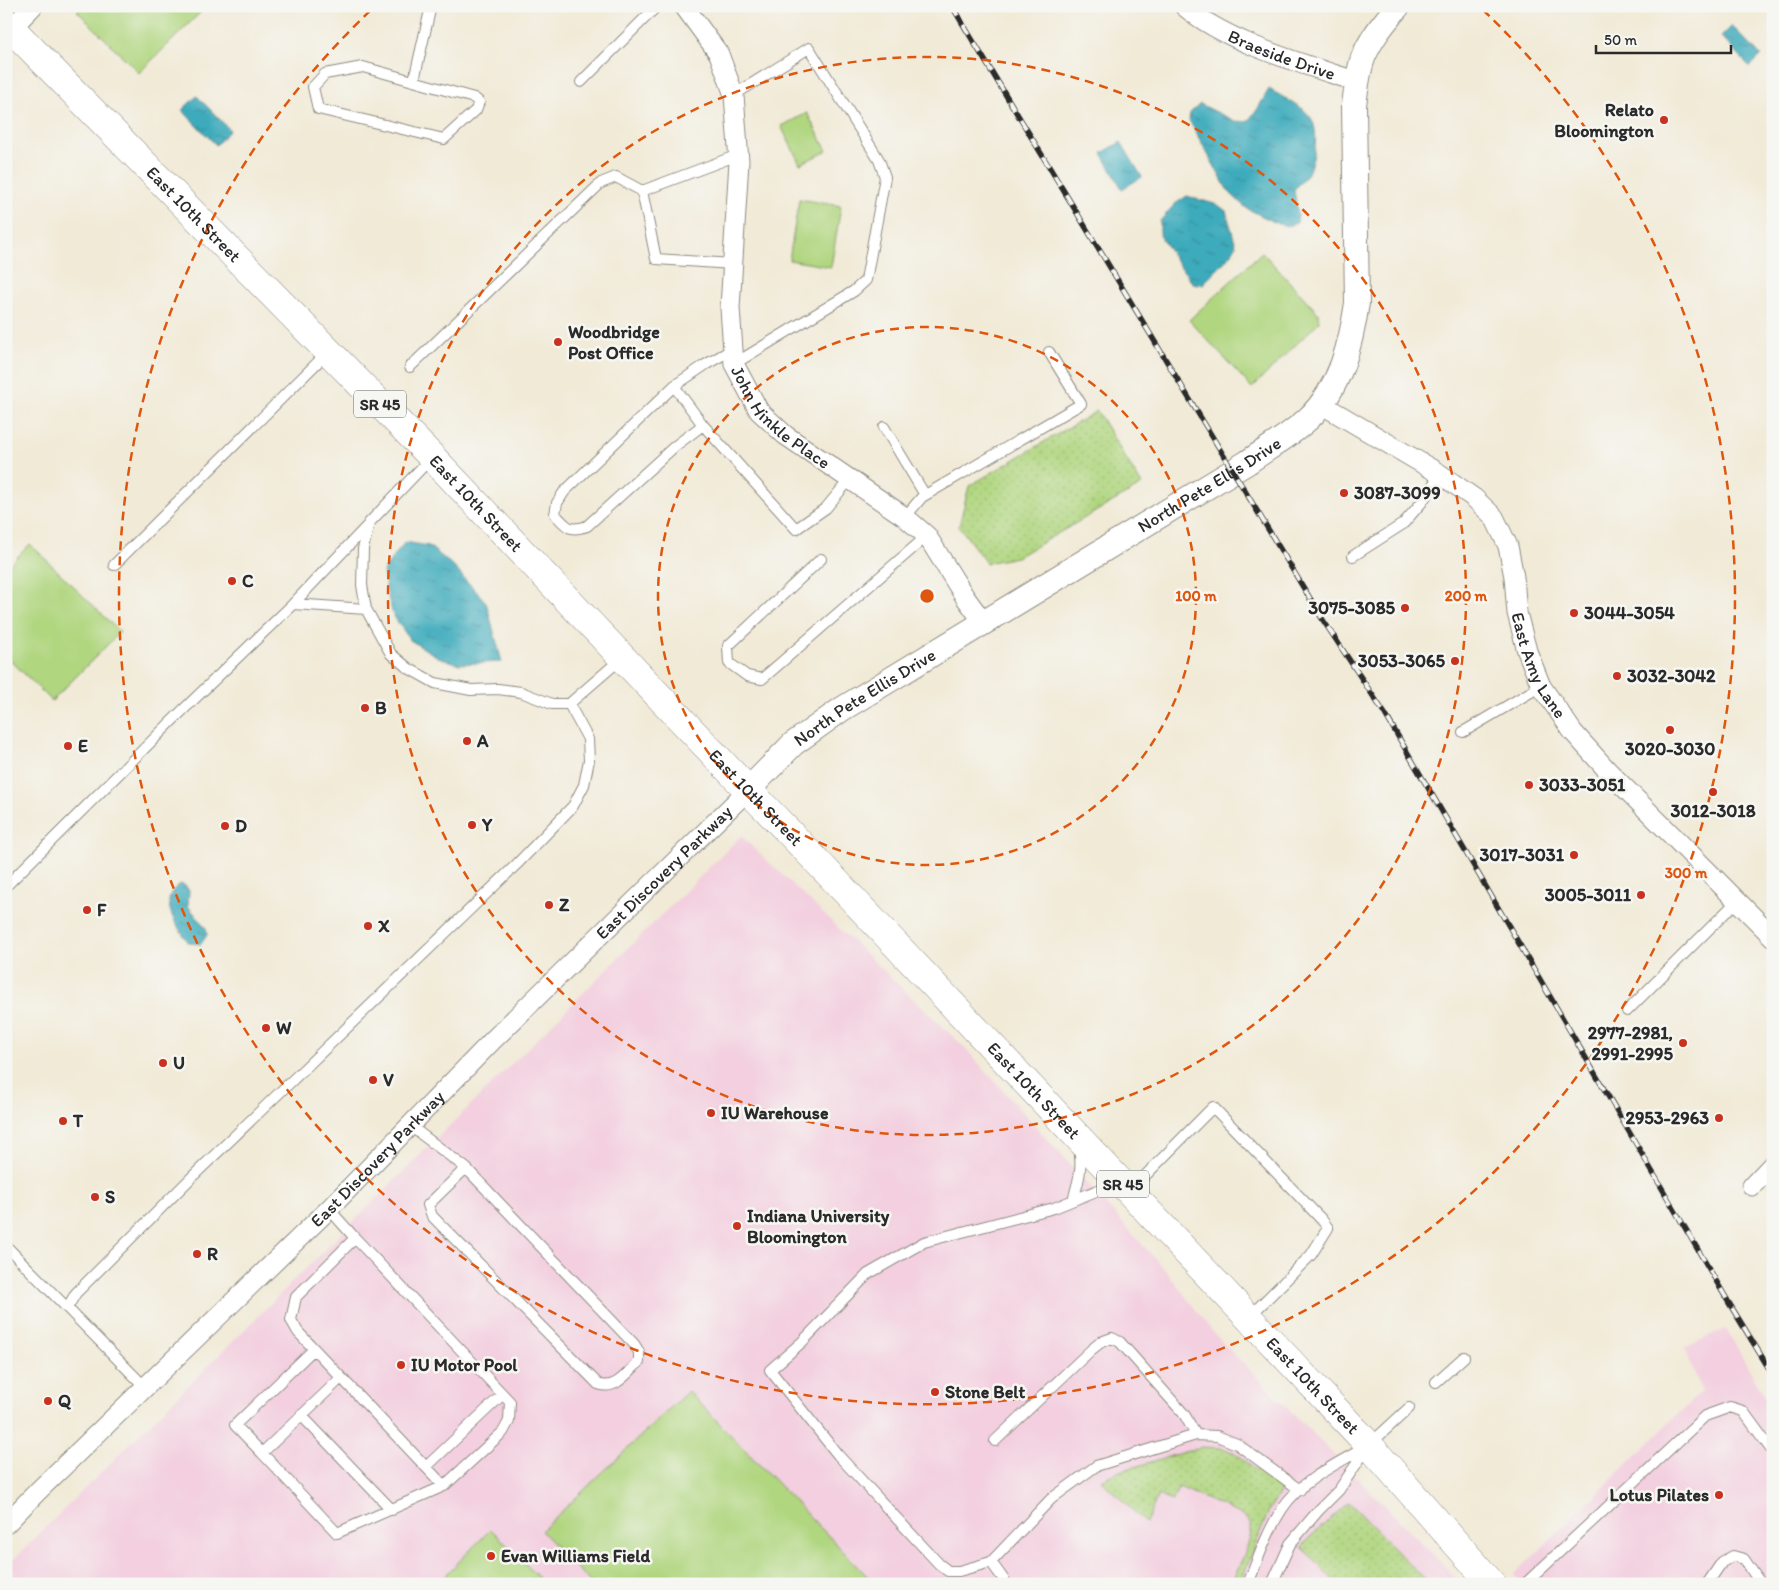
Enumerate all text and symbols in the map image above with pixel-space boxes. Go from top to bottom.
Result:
scale bar [1596,22,1732,54]
street label: Braeside Drive [1224,25,1338,85]
text: 50 m [1604,31,1637,49]
place label: Relato Bloomington [1554,99,1655,142]
marker: Relato Bloomington [1658,114,1670,126]
street label: East 10th Street [142,162,246,267]
place label: Woodbridge Post Office [568,321,660,364]
marker: Woodbridge Post Office [552,336,564,348]
street label: John Hinkle Place [726,362,834,474]
road number: SR 45 [354,390,406,418]
street label: North Pete Ellis Drive [1134,432,1285,537]
street label: East 10th Street [425,450,527,557]
place label: 3087-3099 [1354,482,1441,504]
marker: 3087-3099 [1338,487,1350,499]
place label: C [242,570,254,592]
marker: C [226,575,238,587]
centre of rings [918,587,936,605]
text: 100 m [1175,587,1217,605]
text: 200 m [1445,587,1488,605]
place label: 3075-3085 [1308,597,1396,619]
marker: 3075-3085 [1399,602,1411,614]
place label: 3044-3054 [1584,602,1675,624]
marker: 3044-3054 [1568,607,1580,619]
street label: East Amy Lane [1506,610,1571,723]
street label: North Pete Ellis Drive [789,644,940,751]
place label: 3053-3065 [1358,650,1446,672]
marker: 3053-3065 [1449,655,1461,667]
place label: 3032-3042 [1627,665,1716,687]
marker: 3032-3042 [1611,670,1623,682]
place label: B [375,697,387,719]
marker: B [359,702,371,714]
marker: 3020-3030 [1664,724,1676,736]
place label: A [476,730,489,752]
place label: E [78,735,88,757]
marker: A [461,735,473,747]
place label: 3020-3030 [1625,738,1715,760]
marker: E [62,740,74,752]
street label: East 10th Street [704,745,807,851]
place label: 3033-3051 [1539,774,1626,796]
marker: 3033-3051 [1523,779,1535,791]
marker: 3012-3018 [1707,786,1719,798]
street label: East Discovery Parkway [591,800,737,944]
place label: 3012-3018 [1670,800,1756,822]
place label: Y [481,814,493,836]
place label: D [235,815,247,837]
marker: Y [466,819,478,831]
marker: D [219,820,231,832]
place label: 3017-3031 [1480,844,1565,866]
marker: 3017-3031 [1568,849,1580,861]
text: 300 m [1665,864,1708,882]
place label: 3005-3011 [1545,884,1632,906]
marker: 3005-3011 [1635,889,1647,901]
place label: Z [559,894,570,916]
place label: F [97,899,107,921]
marker: Z [543,899,555,911]
marker: F [81,904,93,916]
place label: X [378,915,390,937]
marker: X [362,920,374,932]
place label: W [276,1017,292,1039]
marker: W [260,1022,272,1034]
place label: 2977-2981, 2991-2995 [1588,1022,1674,1065]
street label: East 10th Street [983,1037,1085,1144]
marker: 2977-2981, 2991-2995 [1677,1037,1689,1049]
place label: U [173,1052,185,1074]
marker: U [157,1057,169,1069]
place label: V [383,1069,394,1091]
marker: V [367,1074,379,1086]
street label: East Discovery Parkway [306,1085,449,1232]
place label: IU Warehouse [721,1102,829,1124]
marker: IU Warehouse [705,1107,717,1119]
place label: 2953-2963 [1625,1107,1709,1129]
place label: T [72,1110,84,1132]
marker: 2953-2963 [1713,1112,1725,1124]
marker: T [57,1115,69,1127]
road number: SR 45 [1097,1170,1149,1198]
place label: S [105,1186,115,1208]
marker: S [89,1191,101,1203]
place label: Indiana University Bloomington [747,1205,890,1248]
marker: Indiana University Bloomington [731,1220,743,1232]
place label: R [207,1243,218,1265]
marker: R [191,1248,203,1260]
street label: East 10th Street [1261,1332,1364,1439]
place label: IU Motor Pool [411,1354,518,1376]
marker: IU Motor Pool [395,1359,407,1371]
place label: Stone Belt [945,1381,1025,1403]
marker: Stone Belt [929,1386,941,1398]
place label: Q [58,1390,71,1412]
marker: Q [42,1395,54,1407]
place label: Lotus Pilates [1610,1484,1709,1506]
marker: Lotus Pilates [1713,1489,1725,1501]
place label: Evan Williams Field [501,1545,650,1567]
marker: Evan Williams Field [485,1550,497,1562]

